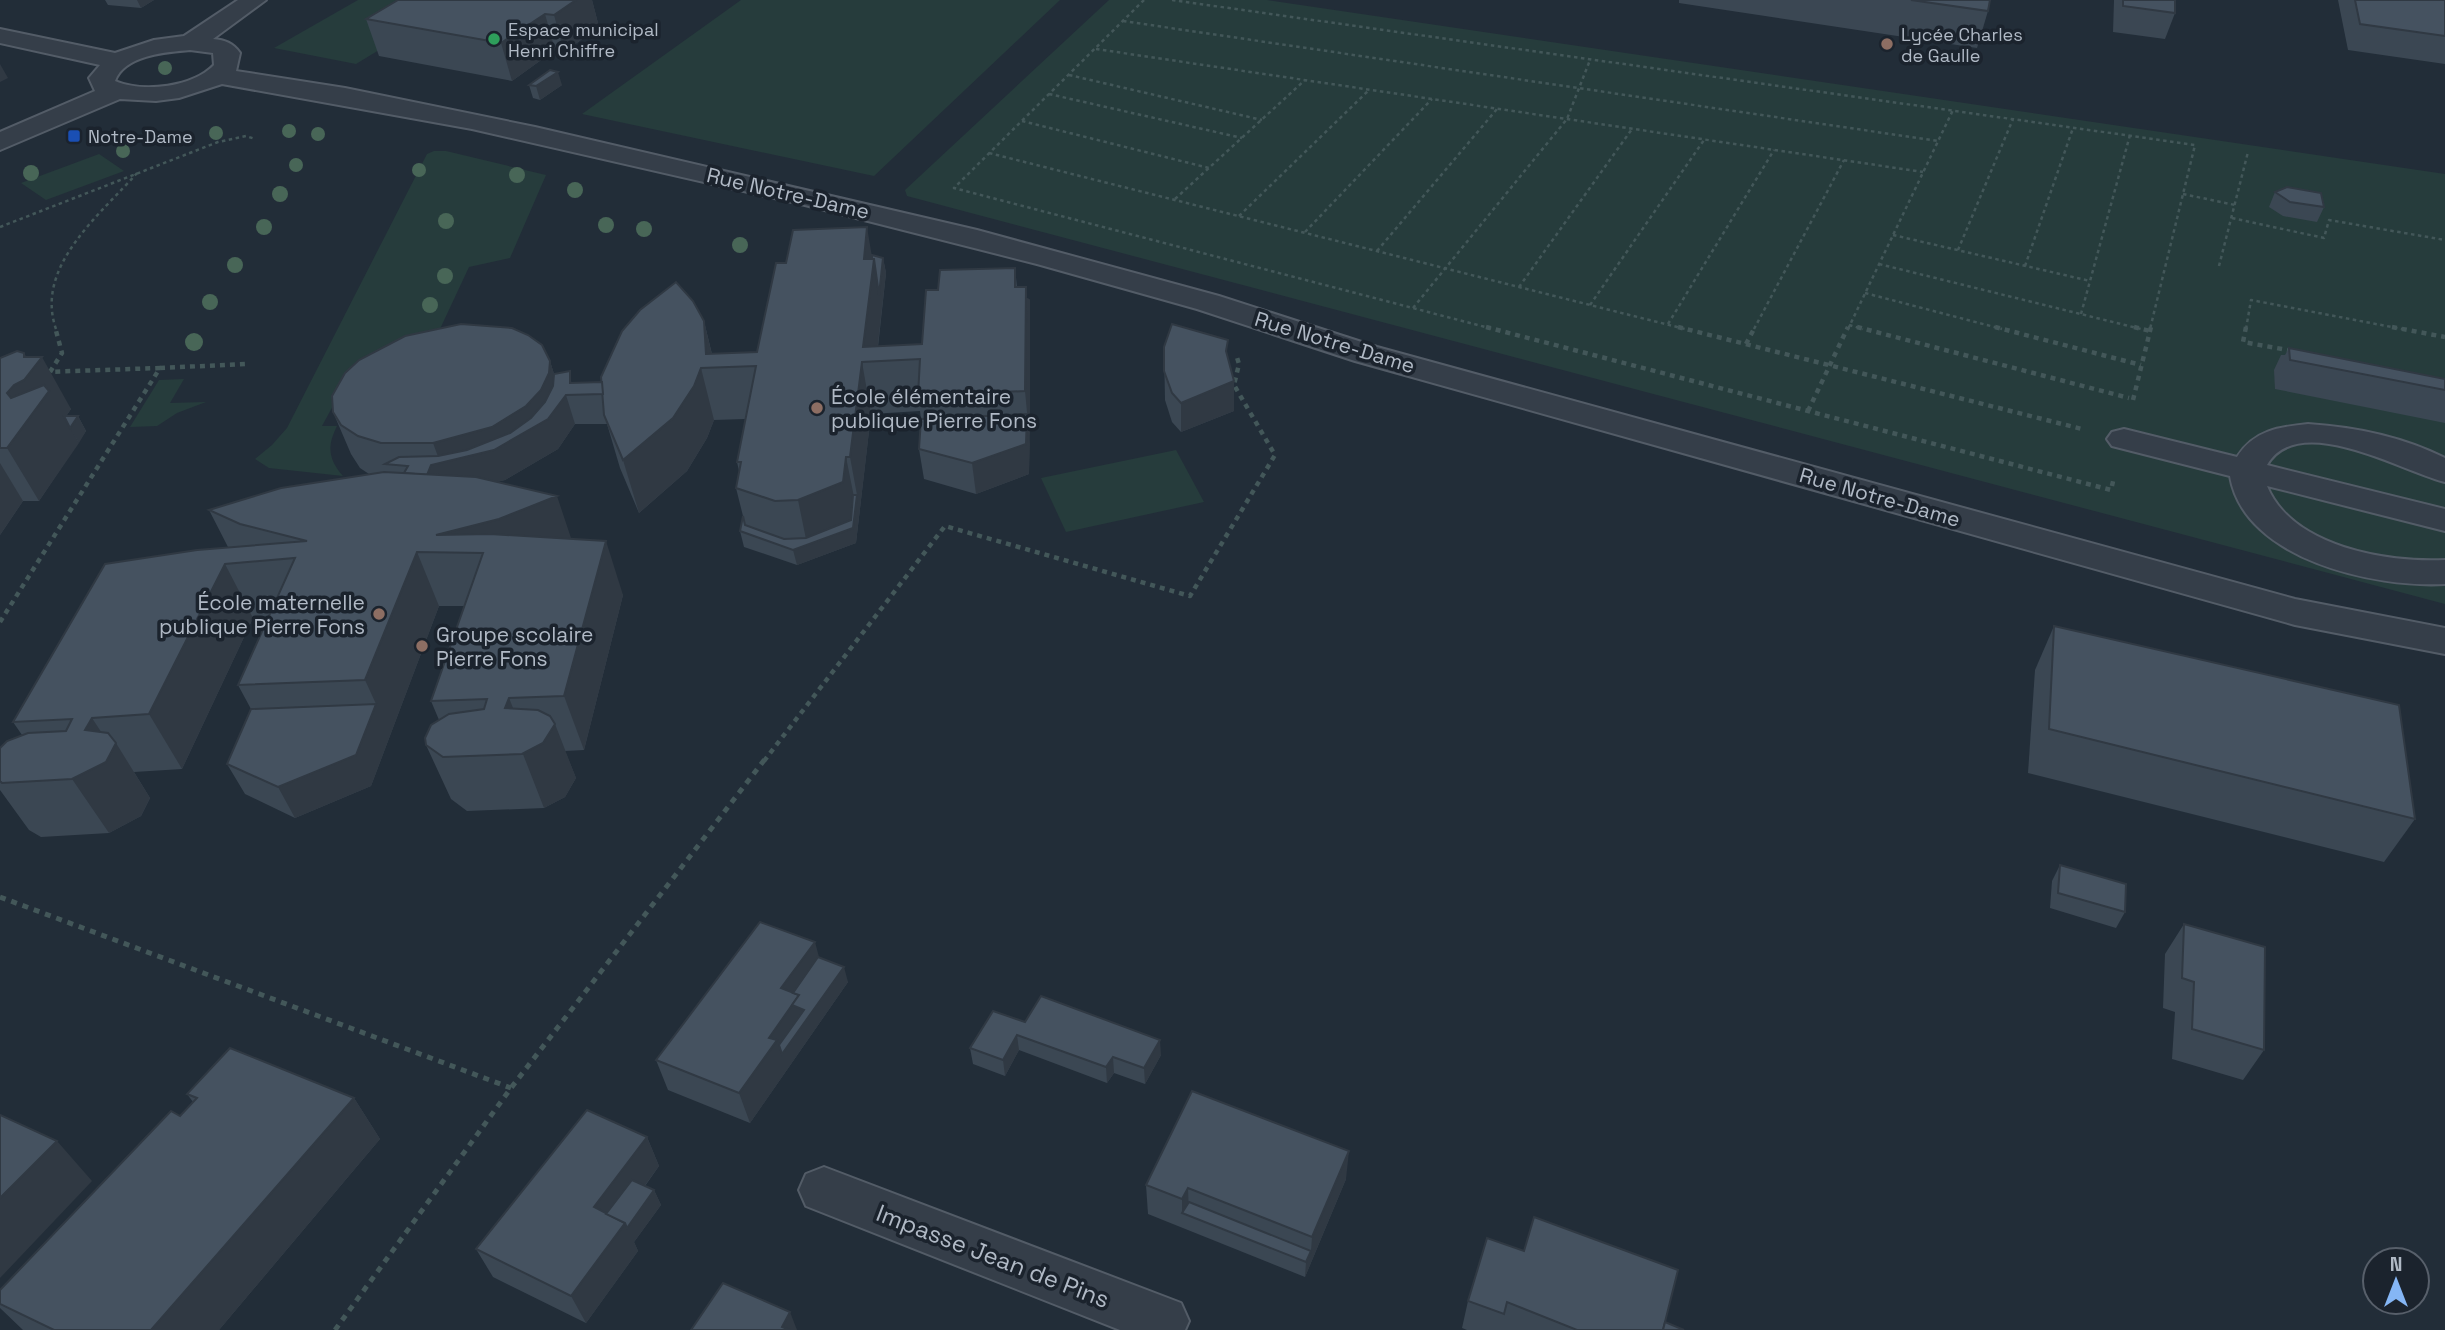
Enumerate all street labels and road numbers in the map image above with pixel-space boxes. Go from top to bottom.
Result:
street label: Rue Notre-Dame [704,161,872,225]
street label: Rue Notre-Dame [1252,305,1418,379]
street label: Rue Notre-Dame [1796,461,1964,533]
street label: Impasse Jean de Pins [872,1197,1114,1315]

